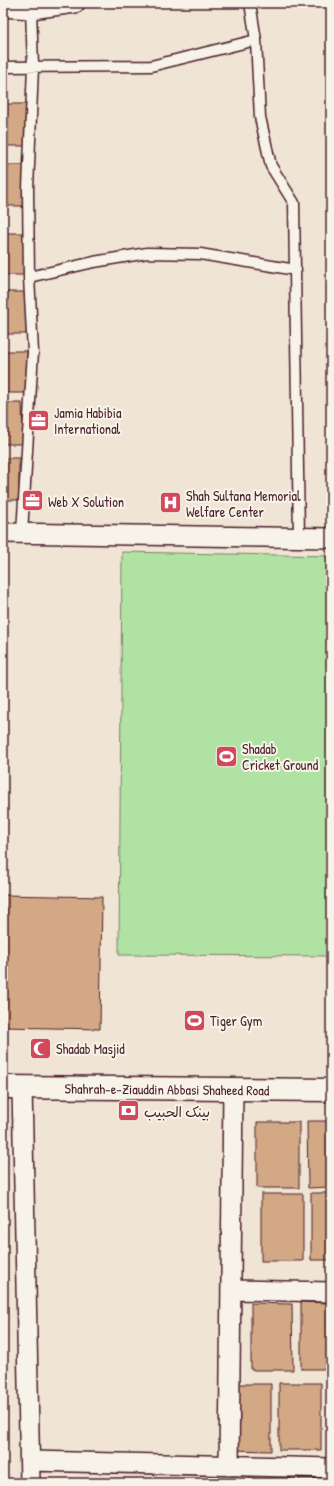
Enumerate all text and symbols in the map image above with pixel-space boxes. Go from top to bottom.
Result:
place label: Jamia Habibia International [54,403,122,438]
office icon: Jamia Habibia International [26,407,52,433]
place label: Shah Sultana Memorial Welfare Center [186,486,301,521]
office icon: Web X Solution [19,488,45,514]
hospital icon: Shah Sultana Memorial Welfare Center [158,490,184,516]
place label: Web X Solution [48,492,124,511]
place label: Shadab Cricket Ground [242,739,319,774]
sports icon: Shadab Cricket Ground [213,743,239,769]
sports icon: Tiger Gym [182,1007,208,1033]
place label: Tiger Gym [210,1011,262,1031]
mosque icon: Shadab Masjid [28,1035,54,1061]
place label: Shadab Masjid [56,1039,125,1059]
street label: Shahrah-e-Ziauddin Abbasi Shaheed Road [65,1078,270,1099]
bank icon: بينک الحبيب [116,1098,142,1124]
place label: بينک الحبيب [144,1102,210,1121]

